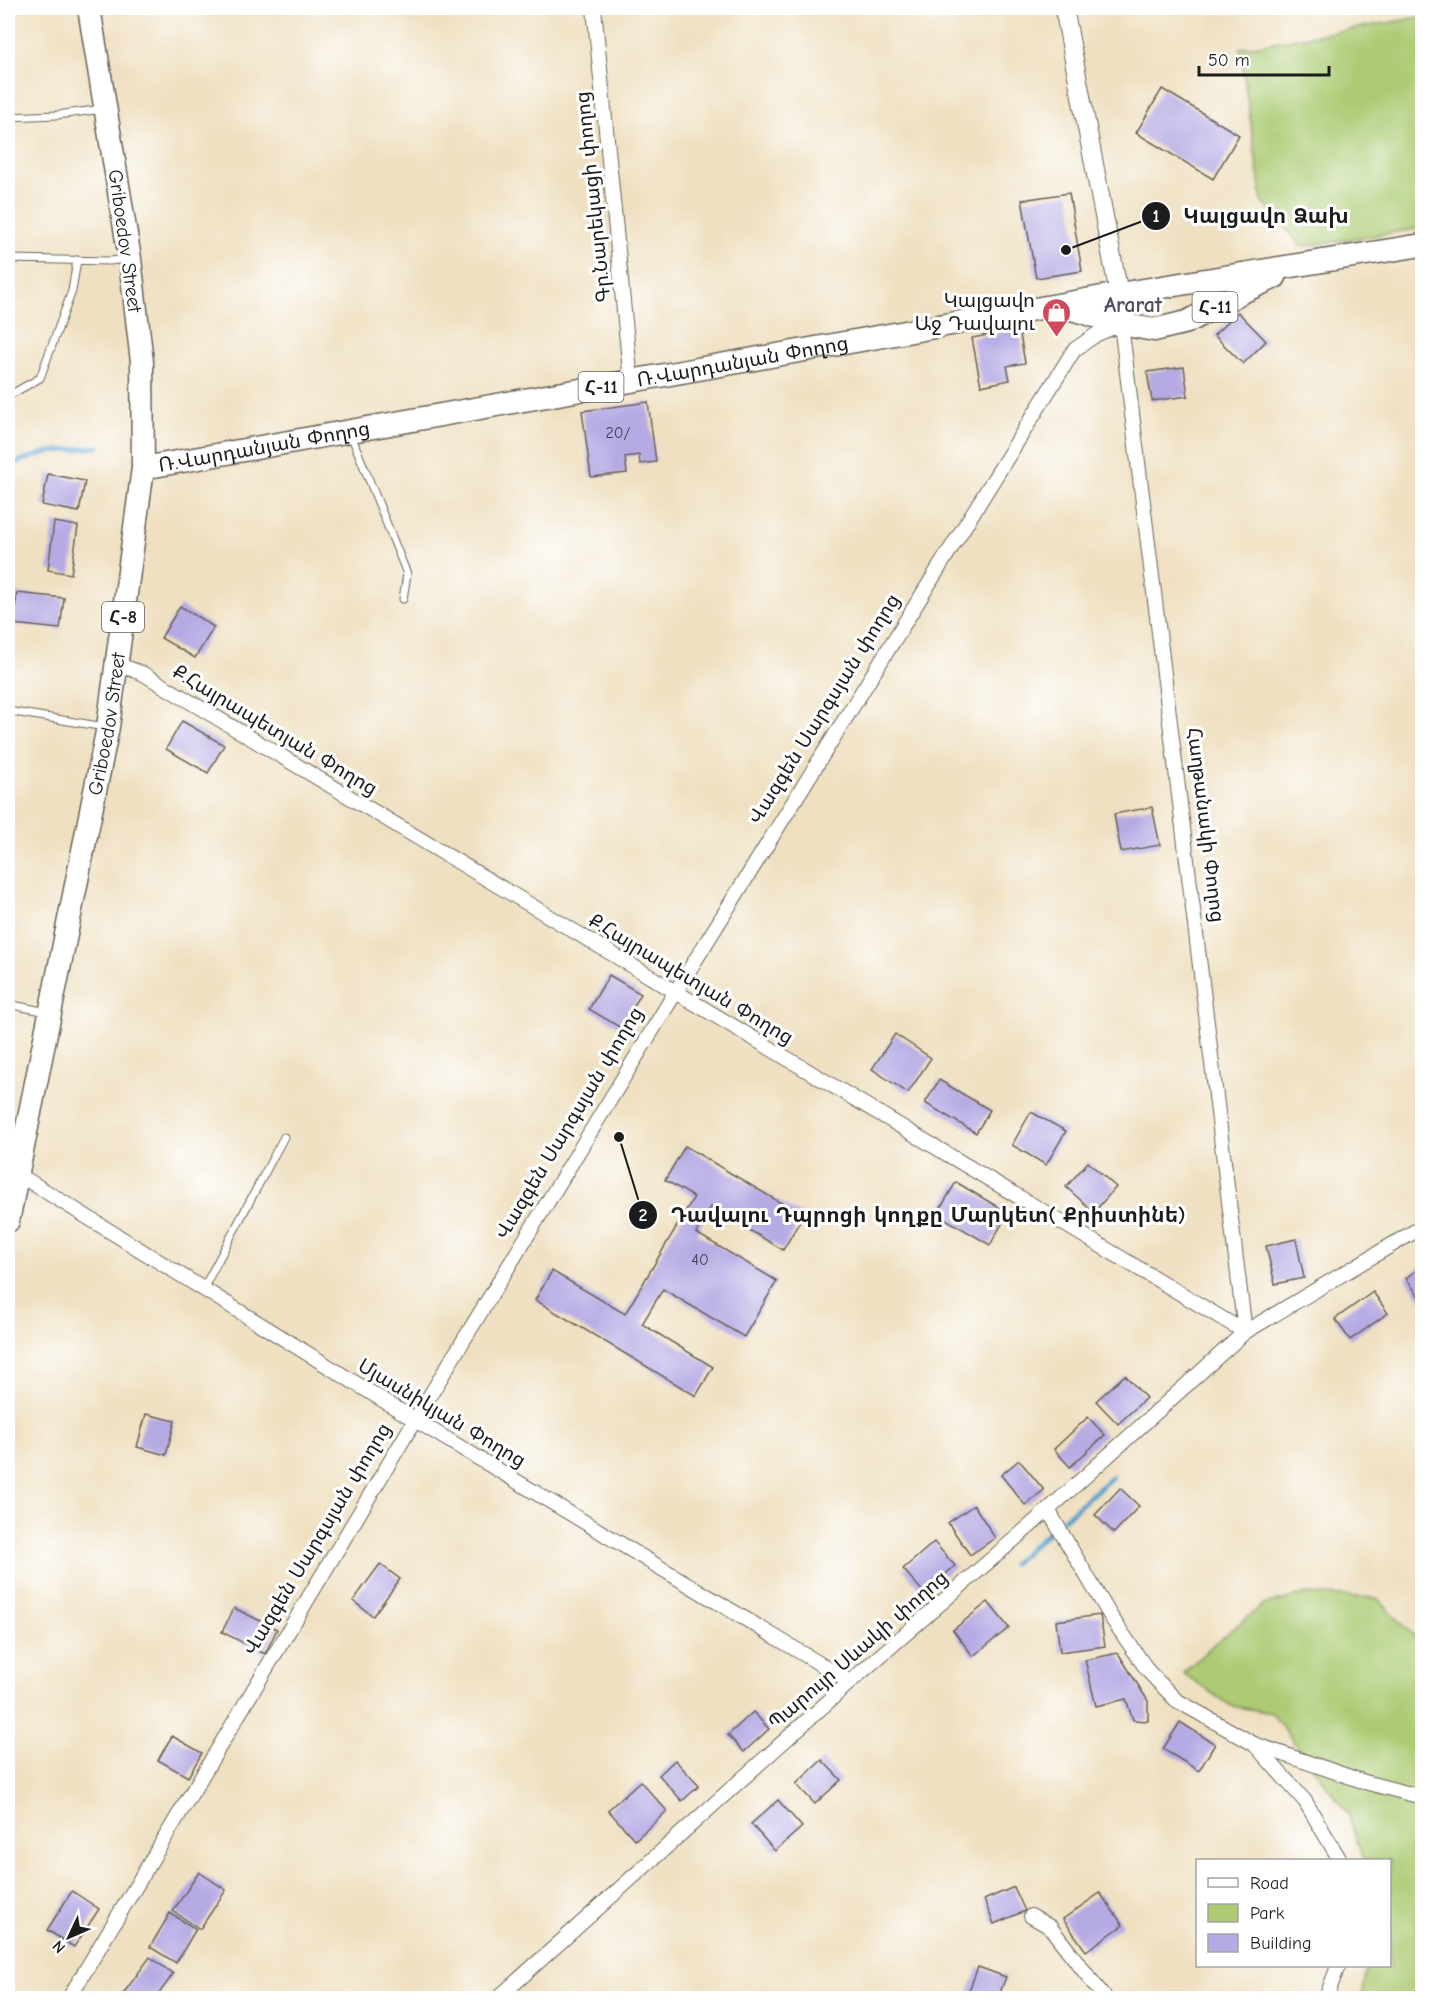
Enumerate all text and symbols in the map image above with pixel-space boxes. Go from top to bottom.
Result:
scale bar [1199,39,1330,77]
text: 50 m [1208,50,1250,71]
street label: Գր.Նարեկացի փողոց [570,90,616,304]
street label: Griboedov Street [104,168,147,315]
callout: Կալցավո Ձախ [1141,196,1360,235]
text: Կալցավո Ձախ [1183,204,1349,228]
text: 1 [1152,206,1160,227]
place label: Կալցավո Աջ Դավալու [914,289,1035,335]
district label: Ararat [1104,292,1163,318]
road number: Հ-11 [1192,292,1238,322]
shop icon: Կալցավո Աջ Դավալու [1040,296,1072,338]
street label: Ռ.Վարդանյան Փողոց [635,331,850,391]
road number: Հ-11 [578,372,624,402]
street label: Ռ.Վարդանյան Փողոց [157,416,372,477]
house number: 20/ [605,424,631,442]
street label: Վազգեն Սարգսյան փողոց [743,590,905,828]
road number: Հ-8 [102,602,144,632]
street label: Griboedov Street [83,650,130,797]
street label: Ք.Հայրապետյան Փողոց [169,660,381,800]
street label: Հաղթանակի Փողոց [1183,726,1229,924]
street label: Ք.Հայրապետյան Փողոց [585,909,797,1049]
street label: Վազգեն Սարգսյան փողոց [490,1003,648,1243]
callout: Դավալու Դպրոցի կողքը Մարկետ( Քրիստինե) [628,1195,1198,1234]
text: Դավալու Դպրոցի կողքը Մարկետ( Քրիստինե) [670,1203,1186,1227]
text: 2 [639,1205,648,1226]
house number: 40 [691,1251,709,1269]
street label: Մյասնիկյան Փողոց [354,1354,530,1472]
street label: Վազգեն Սարգսյան փողոց [238,1419,396,1659]
street label: Պարույր Սևակի փողոց [764,1566,952,1734]
legend [1196,1859,1391,1967]
text: Road [1250,1873,1289,1894]
text: Park [1250,1903,1285,1924]
north arrow [39,1907,99,1967]
text: Building [1250,1933,1312,1954]
text: N [49,1937,69,1957]

